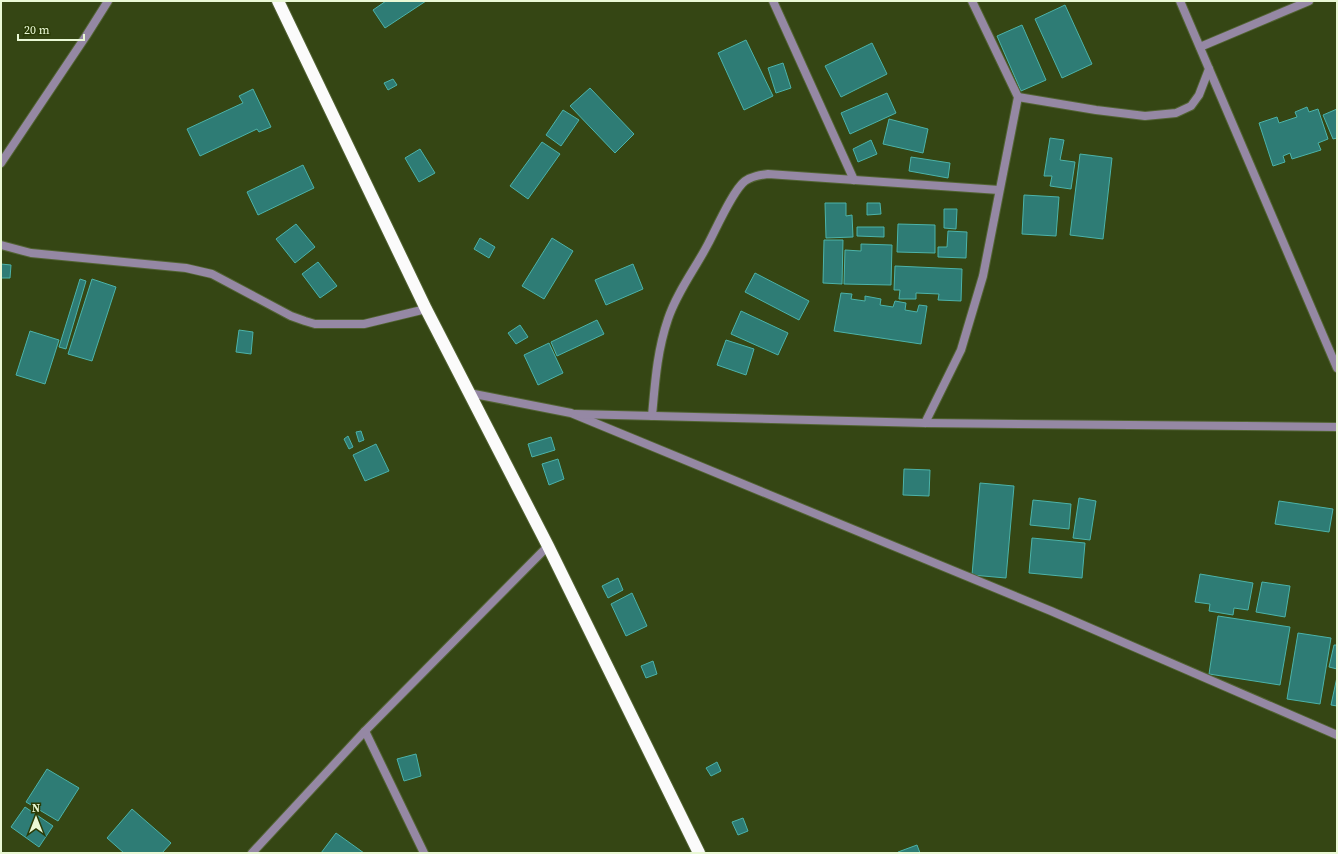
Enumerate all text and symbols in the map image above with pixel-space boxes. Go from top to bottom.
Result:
scale bar [18,16,84,42]
text: 20 m [24,22,50,38]
north arrow [16,798,56,838]
text: N [32,801,40,816]

